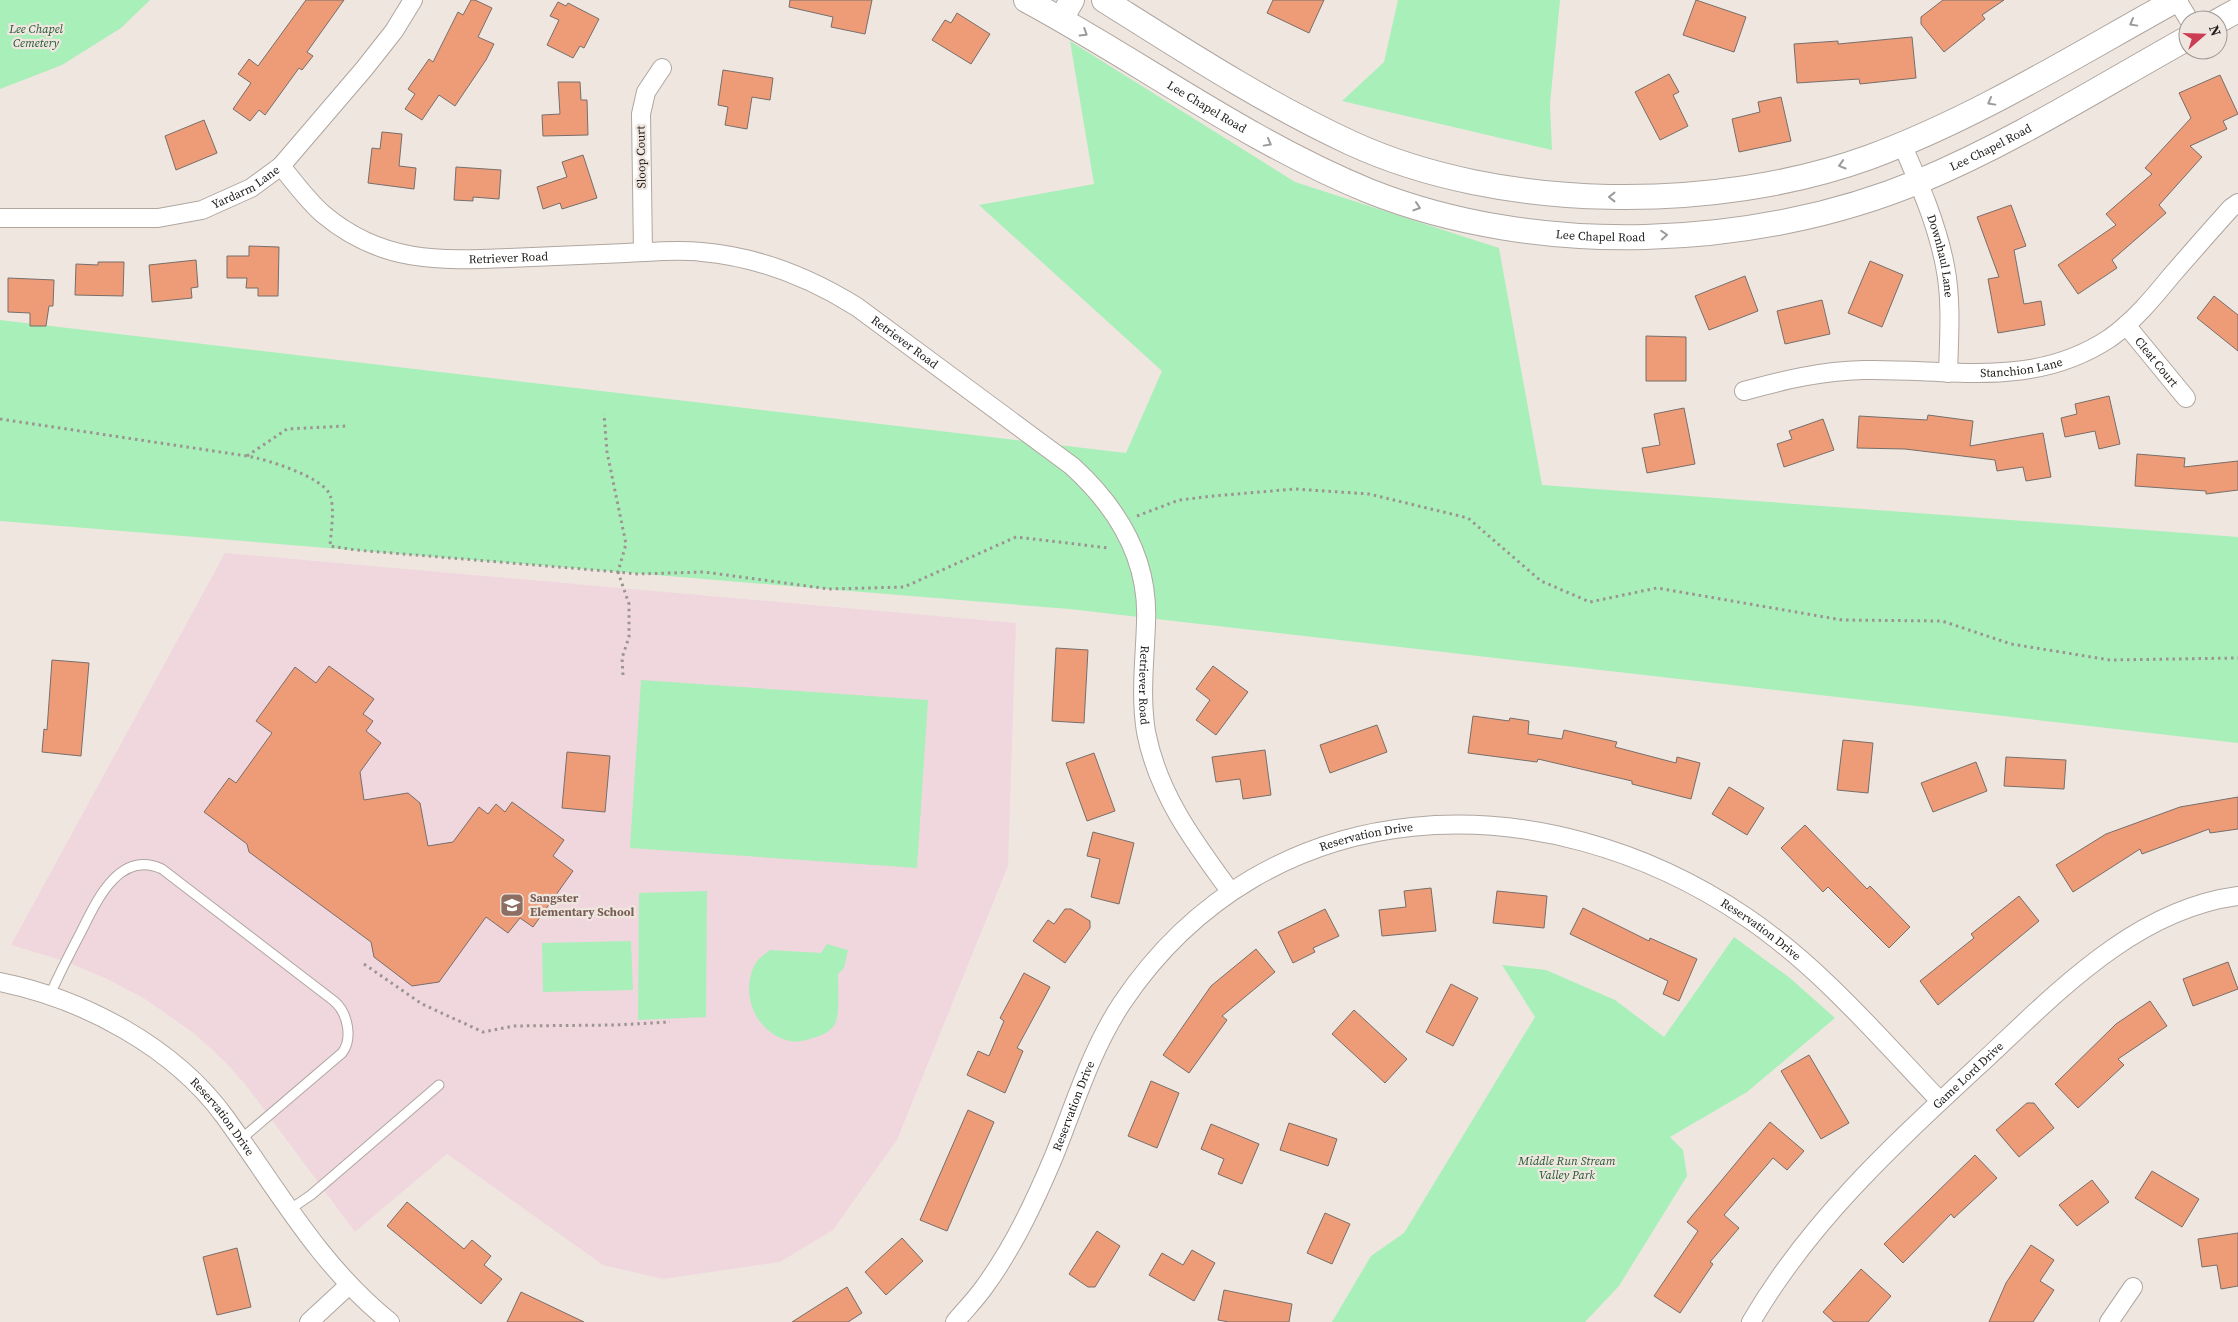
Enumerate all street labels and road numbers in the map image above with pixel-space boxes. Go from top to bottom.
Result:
street label: Lee Chapel Road [1164,77,1249,137]
street label: Lee Chapel Road [1947,120,2034,175]
street label: Sloop Court [632,125,650,188]
street label: Yardarm Lane [209,162,283,213]
street label: Downhaul Lane [1923,212,1957,298]
street label: Lee Chapel Road [1555,226,1646,245]
street label: Retriever Road [469,248,549,267]
street label: Retriever Road [868,312,941,372]
street label: Cleat Court [2131,334,2182,391]
street label: Stanchion Lane [1980,354,2065,381]
street label: Retriever Road [1135,645,1153,726]
street label: Reservation Drive [1317,819,1414,855]
street label: Reservation Drive [1718,895,1804,964]
street label: Game Lord Drive [1929,1038,2007,1112]
street label: Reservation Drive [1049,1058,1098,1153]
street label: Reservation Drive [187,1074,258,1159]

